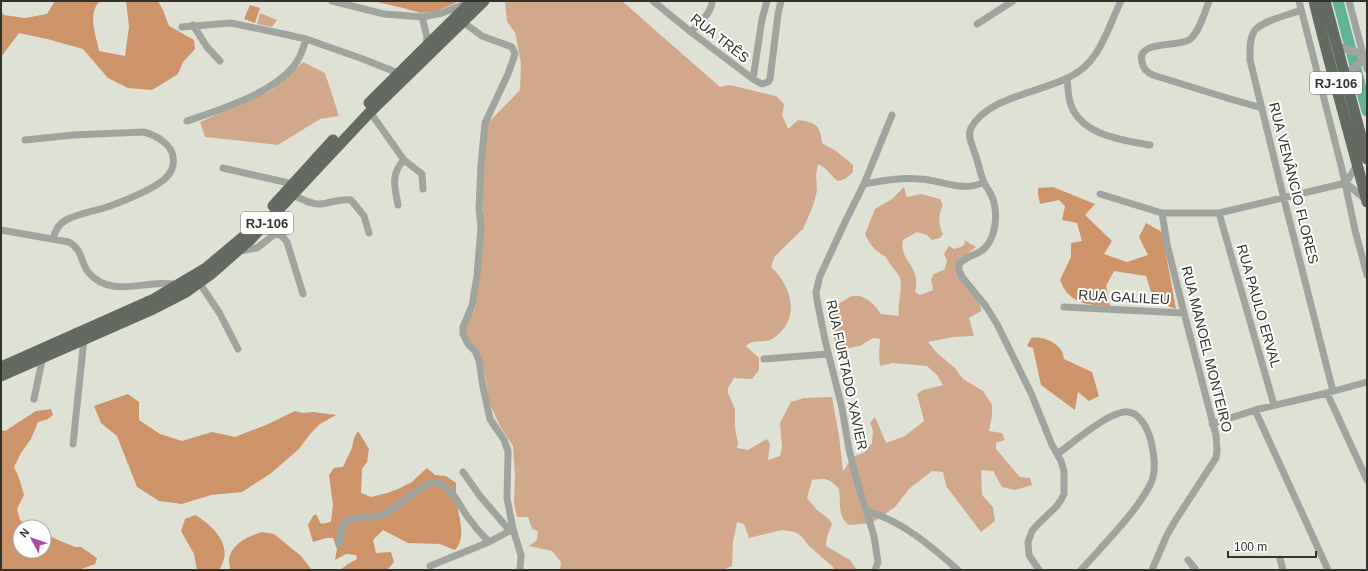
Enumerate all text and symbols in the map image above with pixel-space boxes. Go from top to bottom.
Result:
street label: RUA TRÊS [688,10,752,66]
road number: RJ-106 [1310,72,1362,94]
street label: RUA VENÂNCIO FLORES [1266,101,1322,265]
road number: RJ-106 [241,212,293,234]
street label: RUA PAULO ERVAL [1234,242,1284,370]
street label: RUA MANOEL MONTEIRO [1179,264,1235,434]
street label: RUA GALILEU [1078,287,1170,307]
street label: RUA FURTADO XAVIER [823,298,871,452]
north arrow [12,519,52,559]
text: N [17,526,32,539]
scale bar [1228,533,1316,559]
text: 100 m [1234,540,1267,554]

